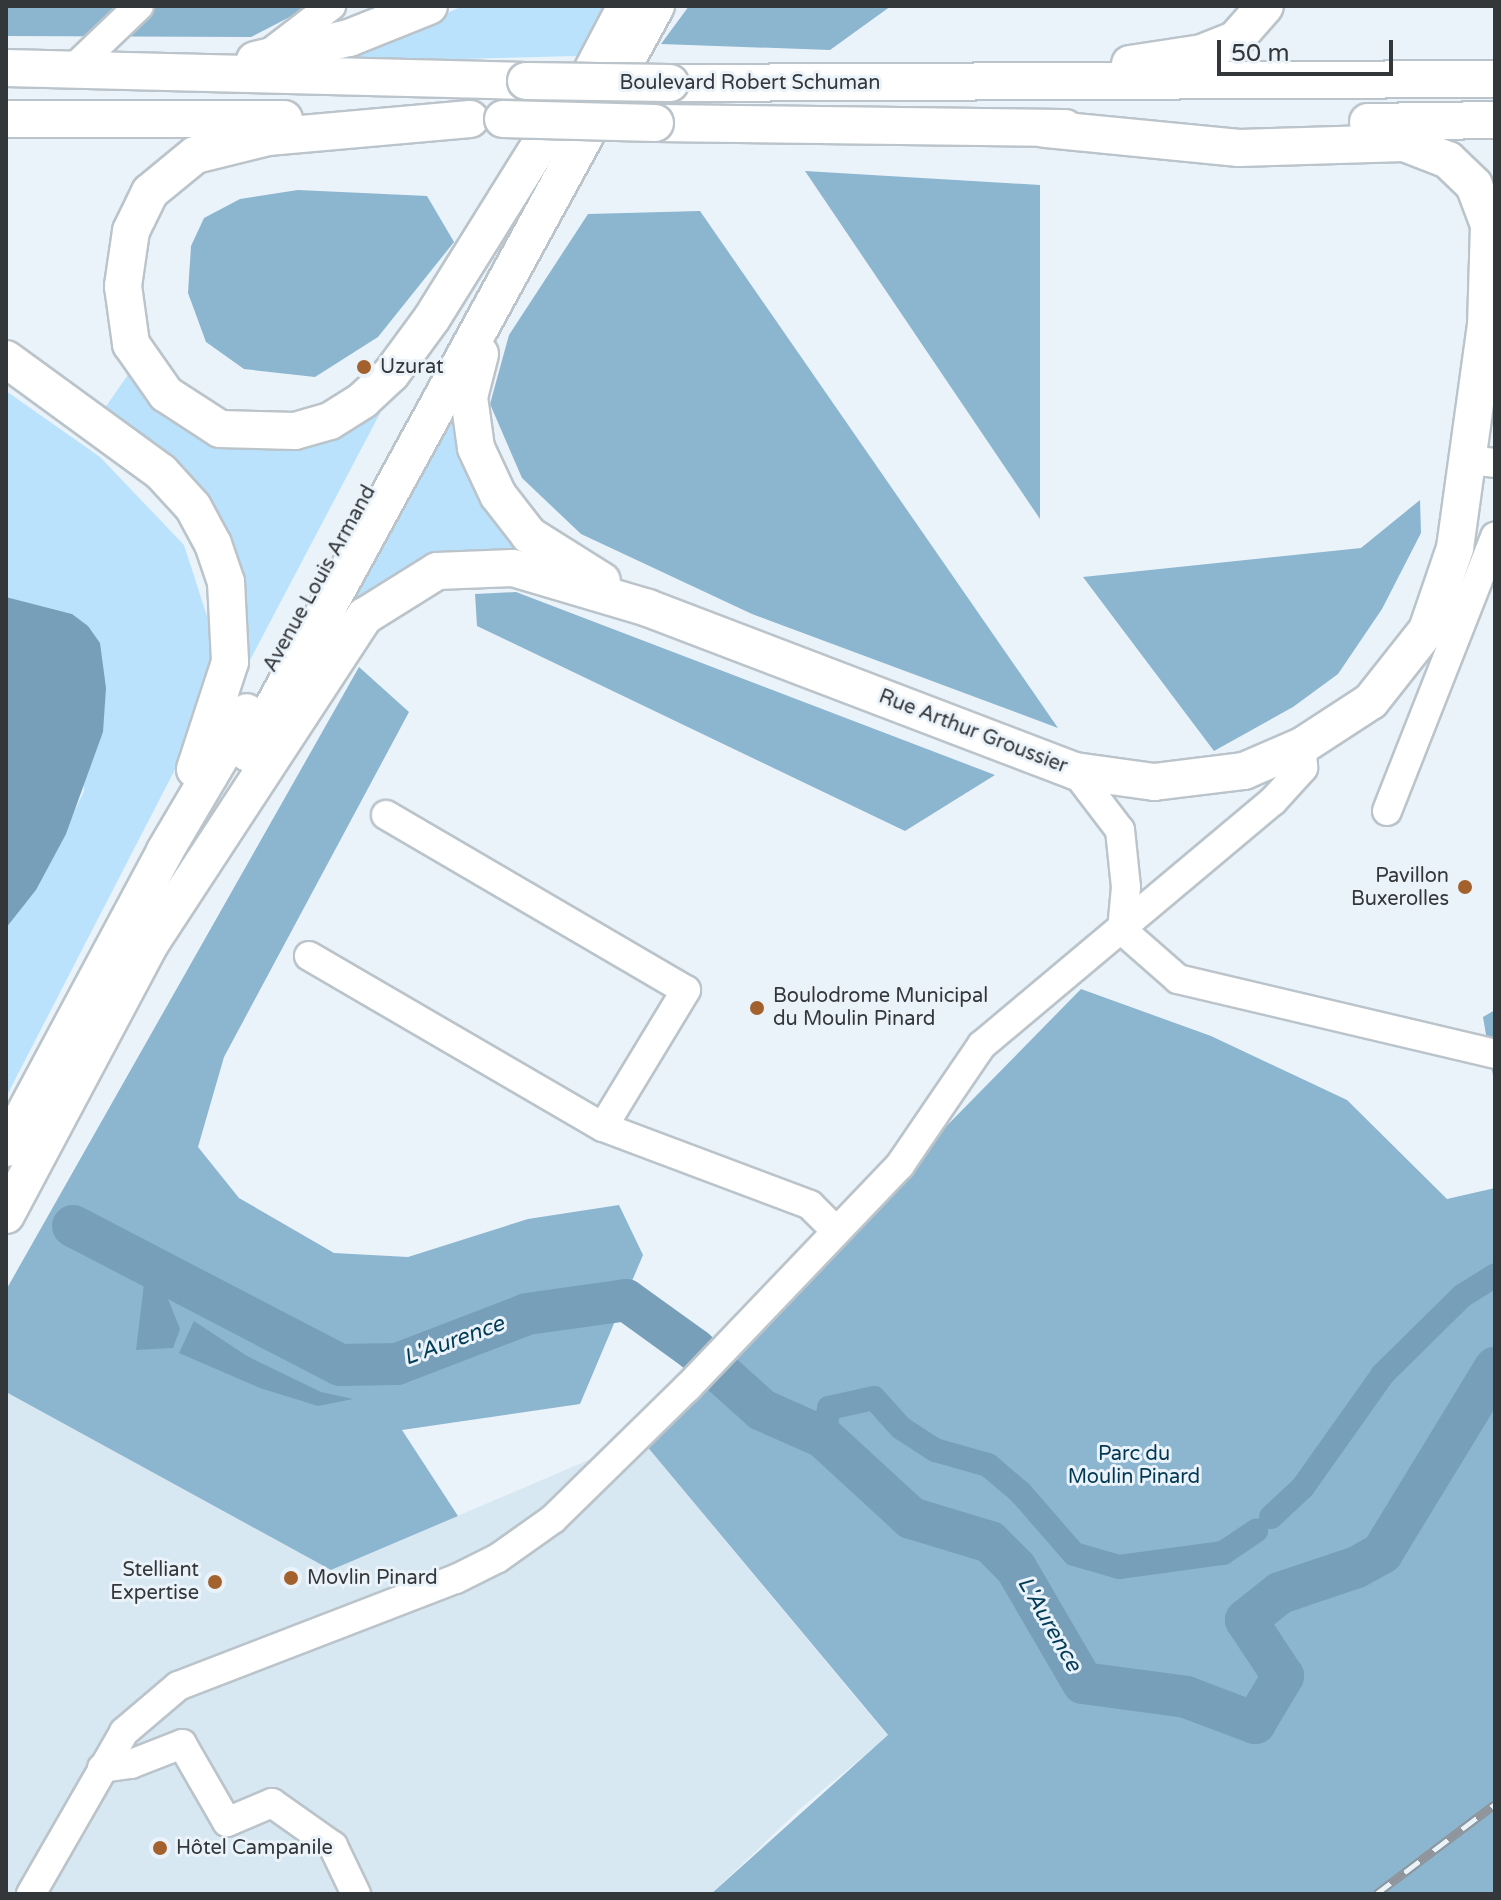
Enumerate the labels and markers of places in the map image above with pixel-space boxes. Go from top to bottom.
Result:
place label: Uzurat [380,355,444,379]
marker: Uzurat [355,358,373,376]
place label: Pavillon Buxerolles [1351,864,1449,911]
marker: Pavillon Buxerolles [1456,878,1474,896]
place label: Boulodrome Municipal du Moulin Pinard [773,984,988,1031]
marker: Boulodrome Municipal du Moulin Pinard [748,999,766,1017]
place label: Stelliant Expertise [110,1558,199,1605]
place label: Movlin Pinard [307,1566,438,1590]
marker: Movlin Pinard [282,1569,300,1587]
marker: Stelliant Expertise [206,1573,224,1591]
place label: Hôtel Campanile [176,1836,333,1860]
marker: Hôtel Campanile [151,1839,169,1857]

